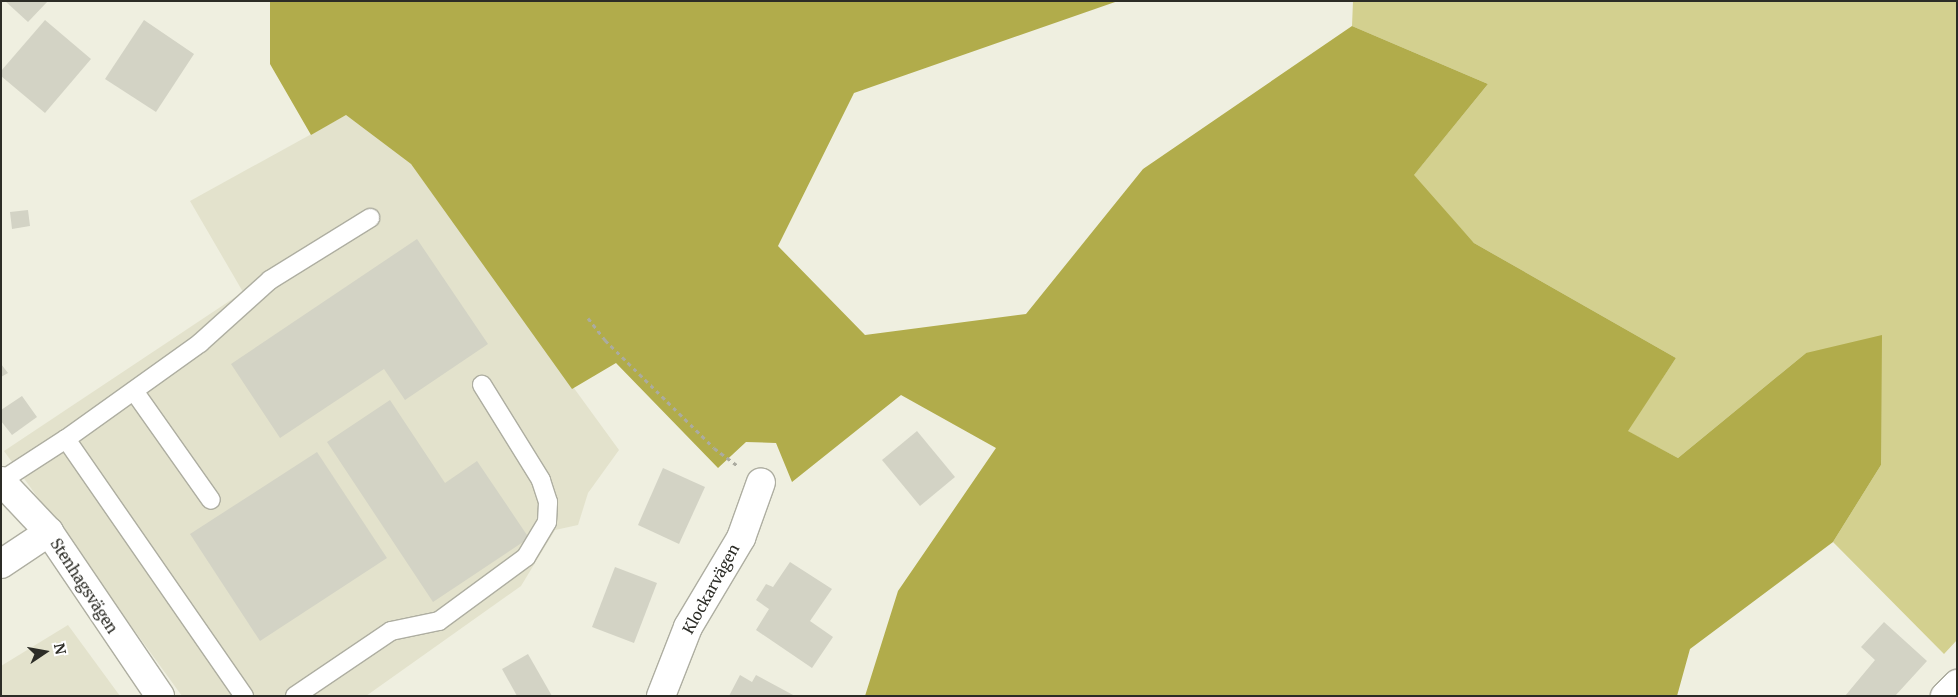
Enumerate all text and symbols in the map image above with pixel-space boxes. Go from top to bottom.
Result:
street label: Stenhagsvägen [47,535,121,637]
street label: Klockarvägen [679,541,743,637]
north arrow [20,627,70,677]
text: N [50,642,70,656]

